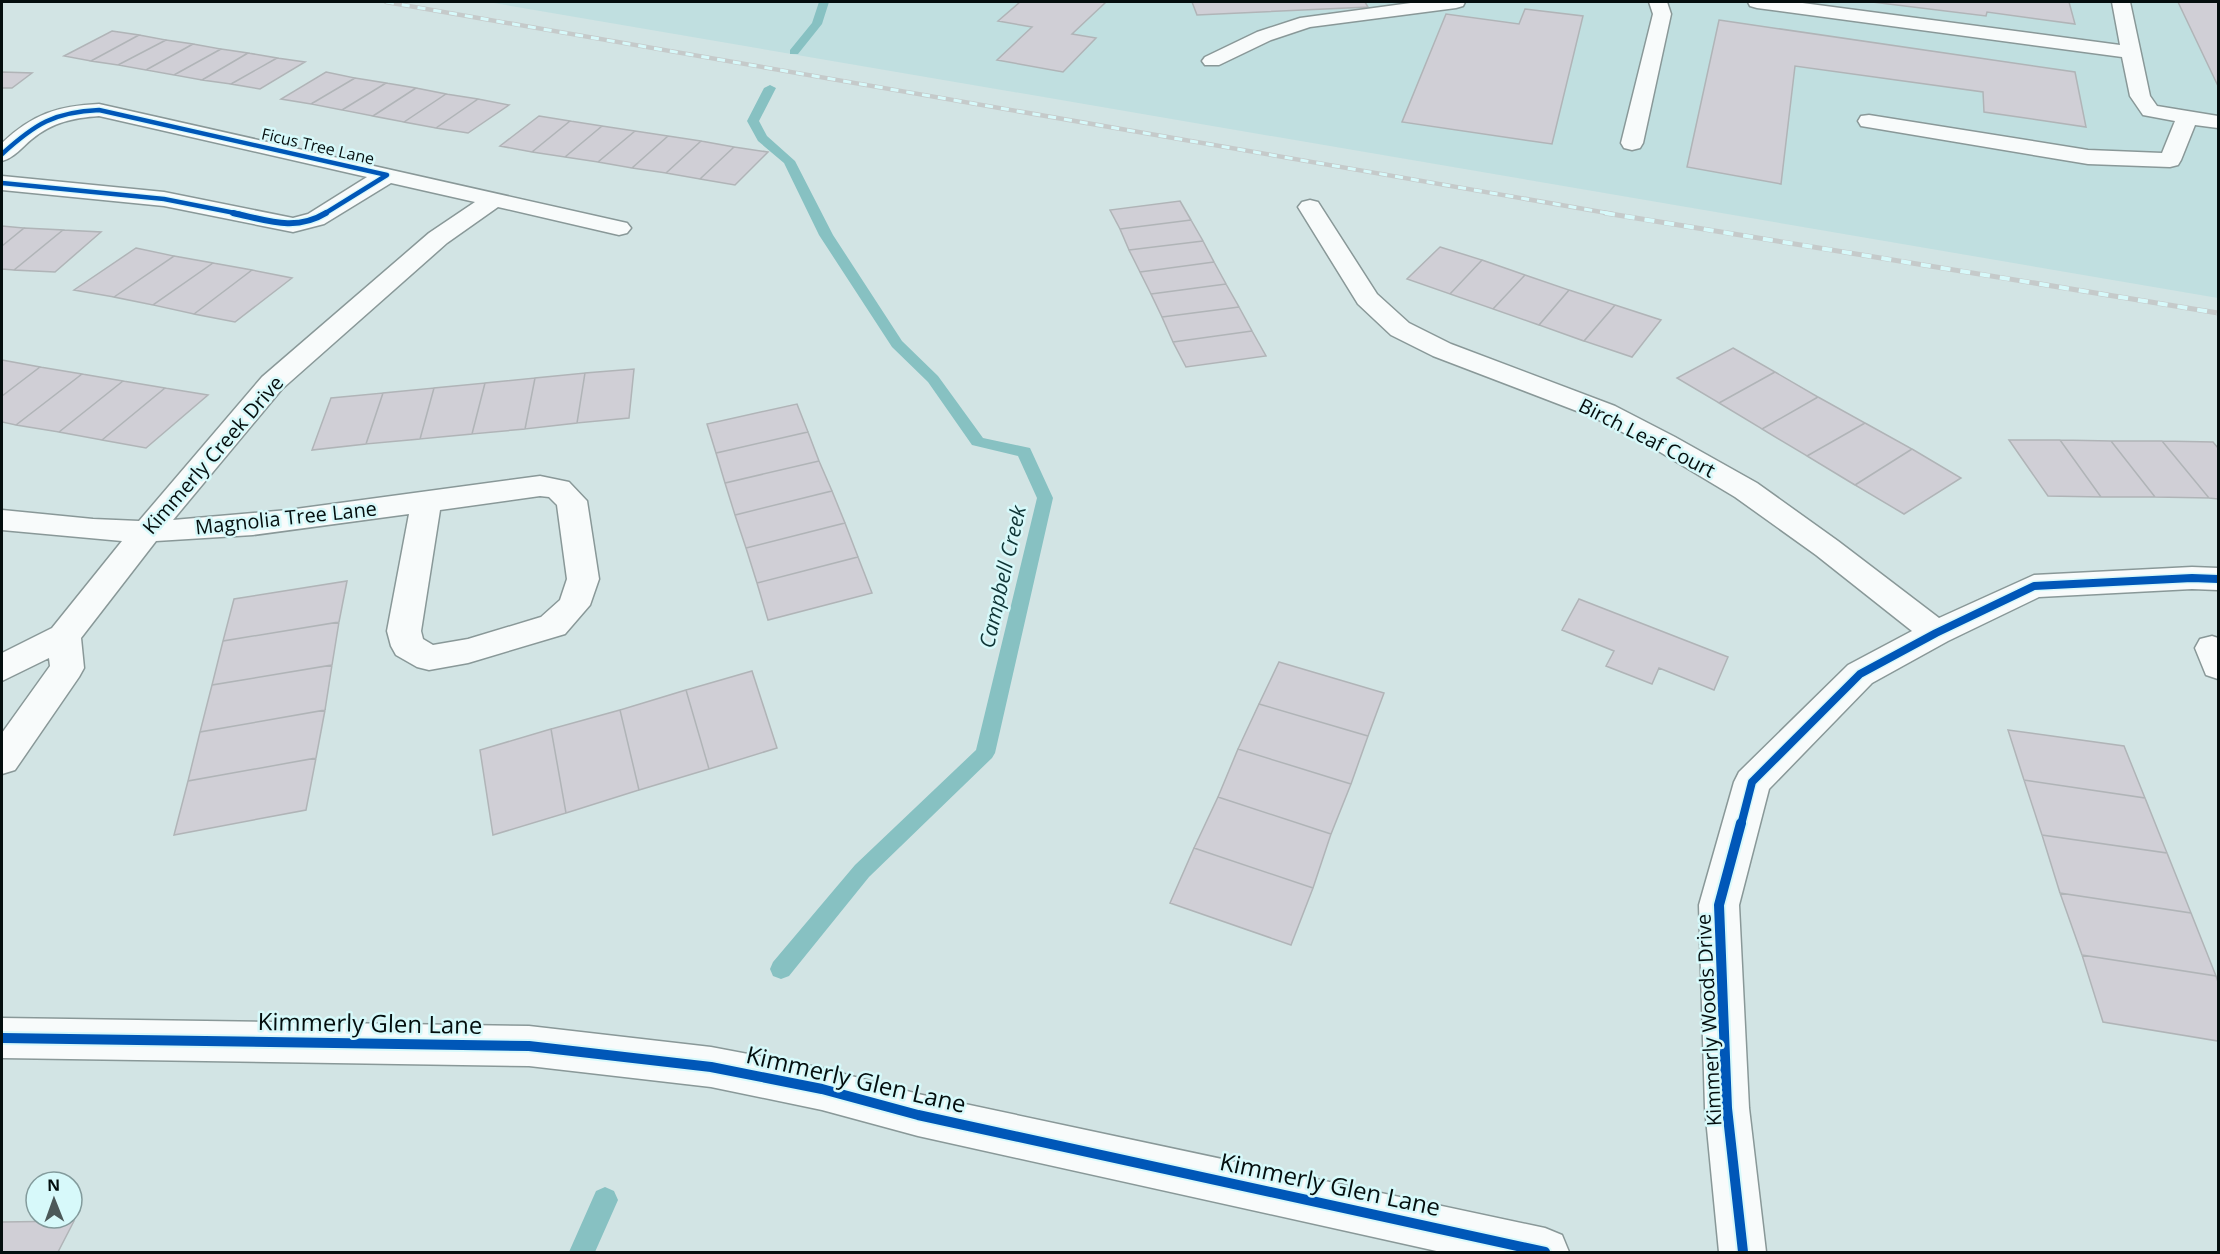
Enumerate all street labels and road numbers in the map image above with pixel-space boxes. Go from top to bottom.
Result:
street label: Ficus Tree Lane [259,122,377,170]
street label: Kimmerly Creek Drive [136,370,289,540]
street label: Birch Leaf Court [1574,391,1720,484]
street label: Magnolia Tree Lane [194,495,378,540]
street label: Kimmerly Woods Drive [1689,913,1728,1127]
street label: Kimmerly Glen Lane [257,1004,483,1041]
street label: Kimmerly Glen Lane [743,1037,970,1120]
street label: Kimmerly Glen Lane [1217,1144,1444,1223]

